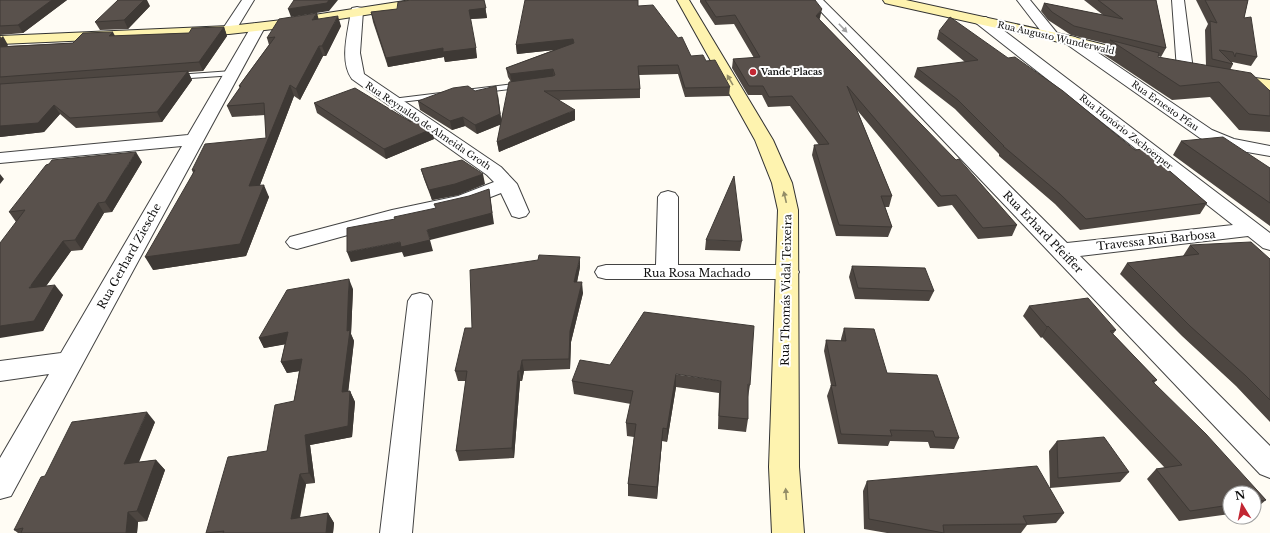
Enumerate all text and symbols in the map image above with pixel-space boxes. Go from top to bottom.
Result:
street label: Rua Augusto Wunderwald [997,19,1116,56]
one-way arrow [838,23,848,33]
place label: Vande Placas [760,66,822,77]
marker: Vande Placas [748,67,758,77]
one-way arrow [726,74,733,86]
street label: Rua Ernesto Pfau [1130,78,1201,133]
street label: Rua Reynaldo de Almeida Groth [363,79,493,172]
street label: Rua Honório Zschoerper [1077,92,1176,172]
street label: Rua Erhard Pfeiffer [1000,188,1086,277]
one-way arrow [782,190,788,203]
street label: Rua Gerhard Ziesche [94,201,164,311]
street label: Rua Thomás Vidal Teixeira [778,213,794,366]
street label: Travessa Rui Barbosa [1096,227,1217,253]
street label: Rua Rosa Machado [643,266,751,280]
north arrow [1222,485,1262,525]
text: N [1234,487,1247,503]
one-way arrow [782,488,789,500]

